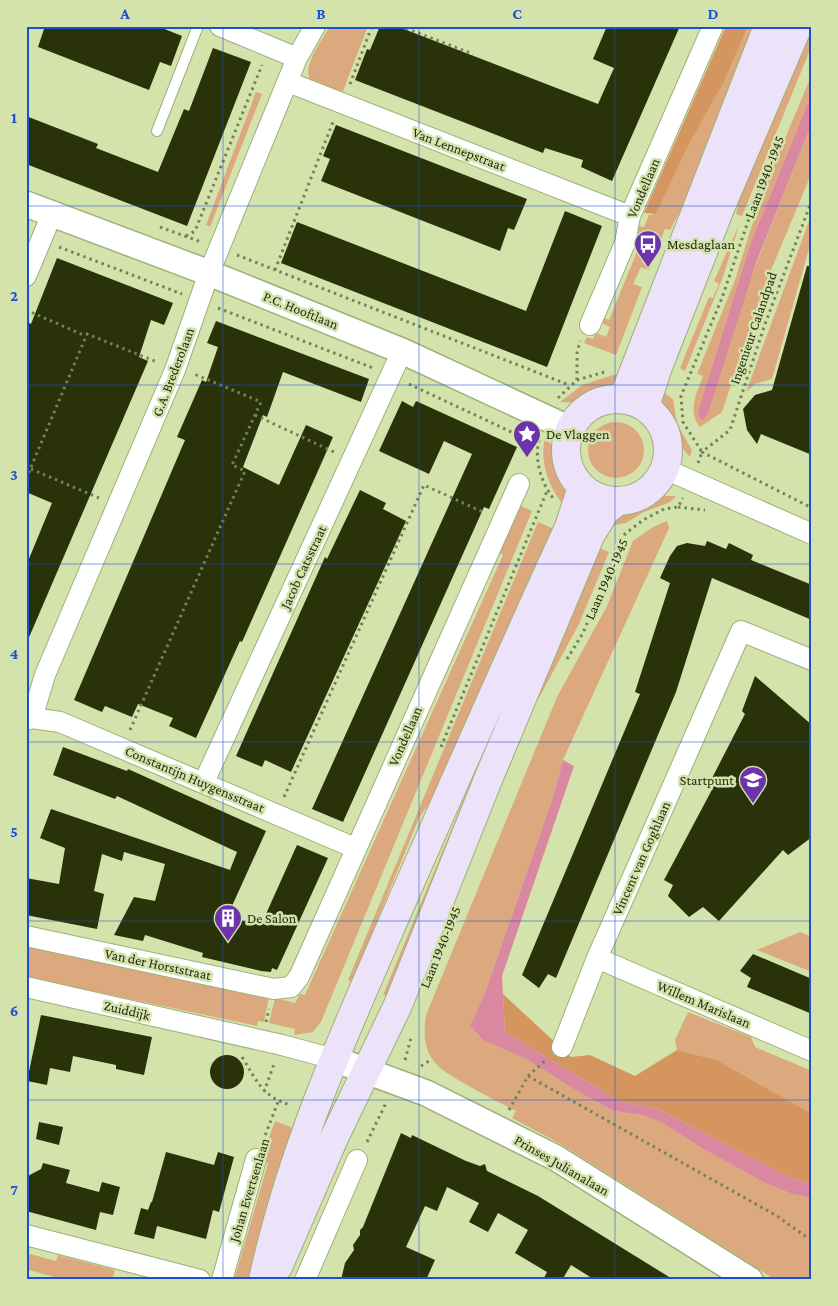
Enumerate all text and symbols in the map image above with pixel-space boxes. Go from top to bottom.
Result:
text: A [119,5,130,22]
text: B [316,5,326,22]
text: C [512,5,522,22]
text: D [707,5,719,22]
text: 1 [11,109,17,126]
street label: Van Lennepstraat [410,124,508,174]
street label: Laan 1940-1945 [741,134,787,220]
street label: Vondellaan [623,155,663,220]
bus stop icon: Mesdaglaan [633,229,663,268]
place label: Mesdaglaan [667,236,736,252]
street label: Ingenieur Calandpad [726,269,780,386]
text: 2 [10,287,18,304]
street label: P.C. Hooftlaan [261,288,341,333]
street label: G.A. Brederolaan [149,325,197,419]
place icon: De Vlaggen [512,419,542,458]
place label: De Vlaggen [546,426,610,442]
text: 3 [10,466,18,483]
street label: Jacob Catsstraat [276,522,329,613]
street label: Laan 1940-1945 [581,536,631,622]
text: 4 [10,645,19,662]
street label: Vondellaan [385,703,425,768]
street label: Constantijn Huygensstraat [122,742,267,817]
school or university icon: Startpunt [738,765,768,804]
place label: Startpunt [680,772,734,788]
street label: Vincent van Goghlaan [609,798,673,917]
text: 5 [10,823,18,840]
building icon: De Salon [213,903,243,942]
street label: Laan 1940-1945 [416,904,464,990]
place label: De Salon [247,910,297,926]
street label: Van der Horststraat [103,945,213,983]
street label: Willem Marislaan [655,977,754,1031]
street label: Zuiddijk [102,997,152,1024]
text: 6 [10,1002,18,1019]
street label: Prinses Julianalaan [512,1131,613,1199]
street label: Johan Evertsenlaan [225,1136,273,1246]
text: 7 [10,1181,18,1198]

